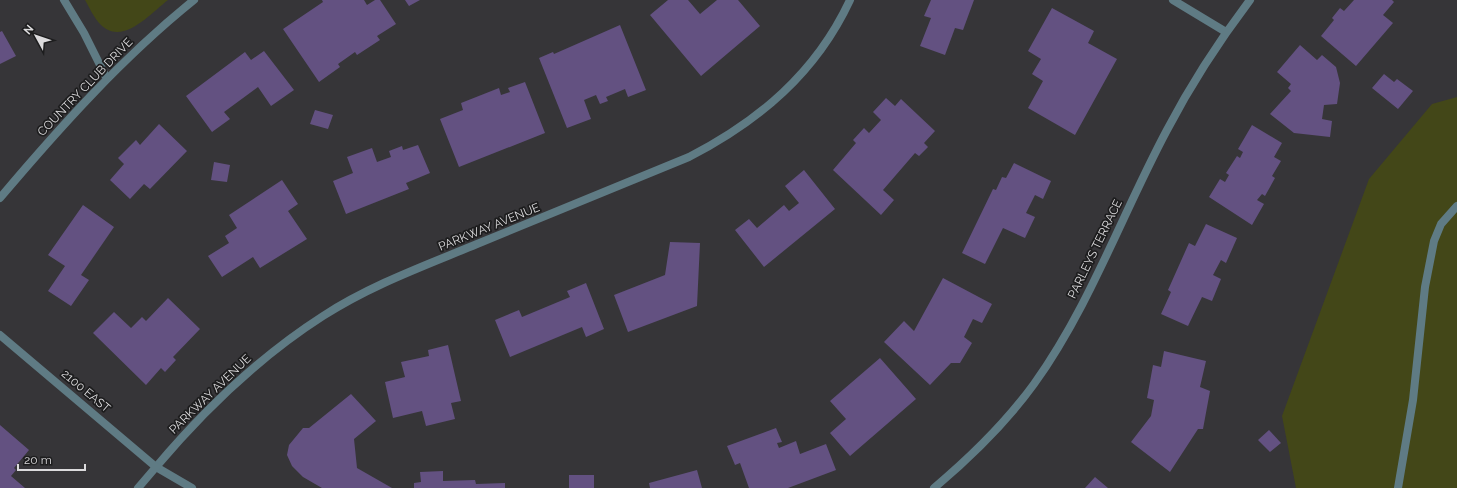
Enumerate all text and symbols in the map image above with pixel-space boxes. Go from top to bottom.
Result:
north arrow [16,16,56,56]
text: N [21,22,36,37]
street label: COUNTRY CLUB DRIVE [35,35,135,139]
street label: PARLEYS TERRACE [1065,197,1125,301]
street label: PARKWAY AVENUE [436,200,542,254]
street label: PARKWAY AVENUE [166,351,254,437]
street label: 2100 EAST [59,367,114,416]
scale bar [18,446,85,472]
text: 20 m [24,453,52,467]

